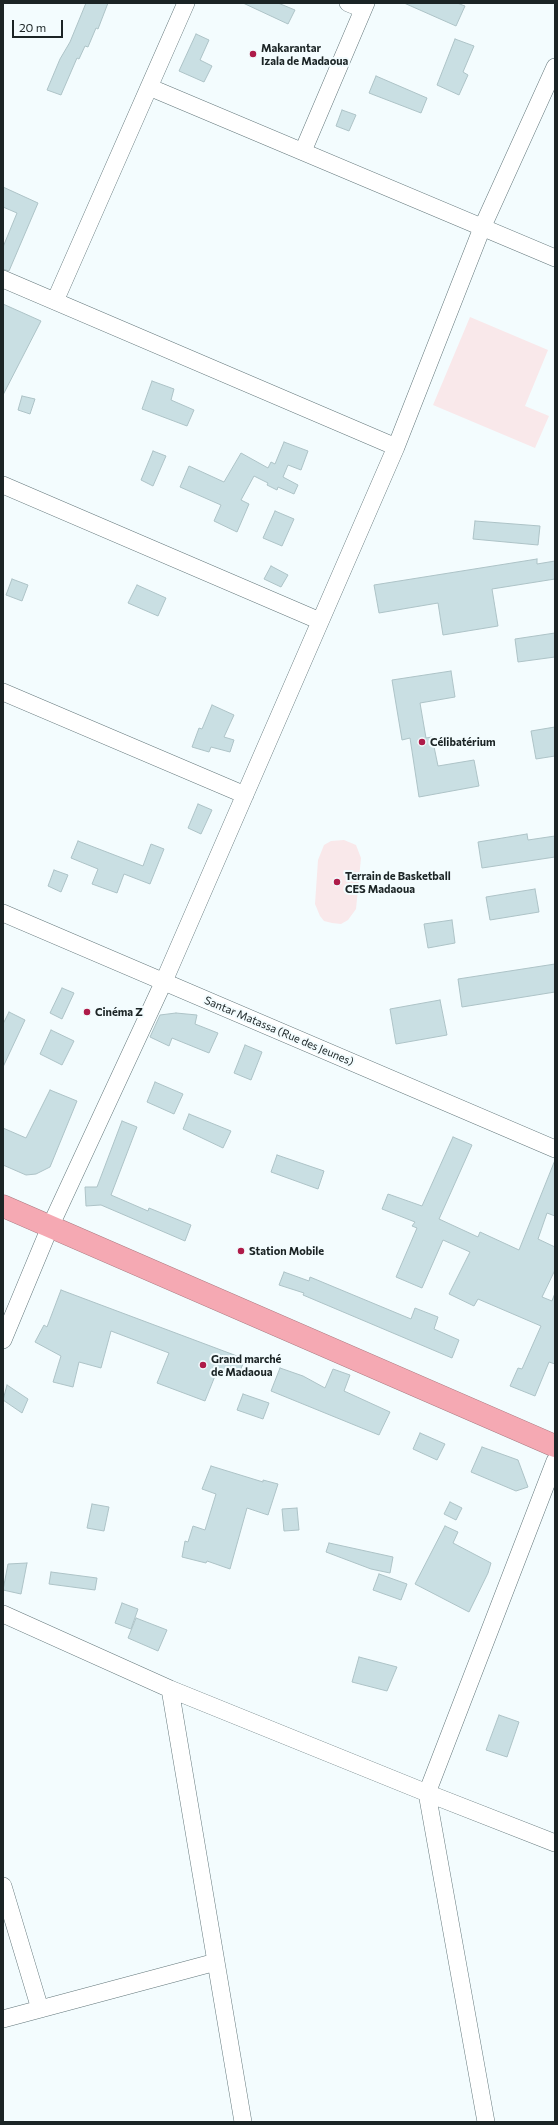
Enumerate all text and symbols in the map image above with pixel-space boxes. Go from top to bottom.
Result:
scale bar [14,12,65,38]
text: 20 m [19,20,46,34]
place label: Makarantar Izala de Madaoua [261,41,348,67]
marker: Makarantar Izala de Madaoua [248,49,258,59]
place label: Célibatérium [430,735,496,749]
marker: Célibatérium [417,737,427,747]
place label: Terrain de Basketball CES Madaoua [345,869,451,895]
marker: Terrain de Basketball CES Madaoua [332,877,342,887]
street label: Santar Matassa (Rue des Jeunes) [202,994,356,1068]
place label: Cinéma Z [95,1005,143,1019]
marker: Cinéma Z [82,1007,92,1017]
place label: Station Mobile [249,1244,324,1258]
marker: Station Mobile [236,1246,246,1256]
place label: Grand marché de Madaoua [211,1352,281,1378]
marker: Grand marché de Madaoua [198,1360,208,1370]

